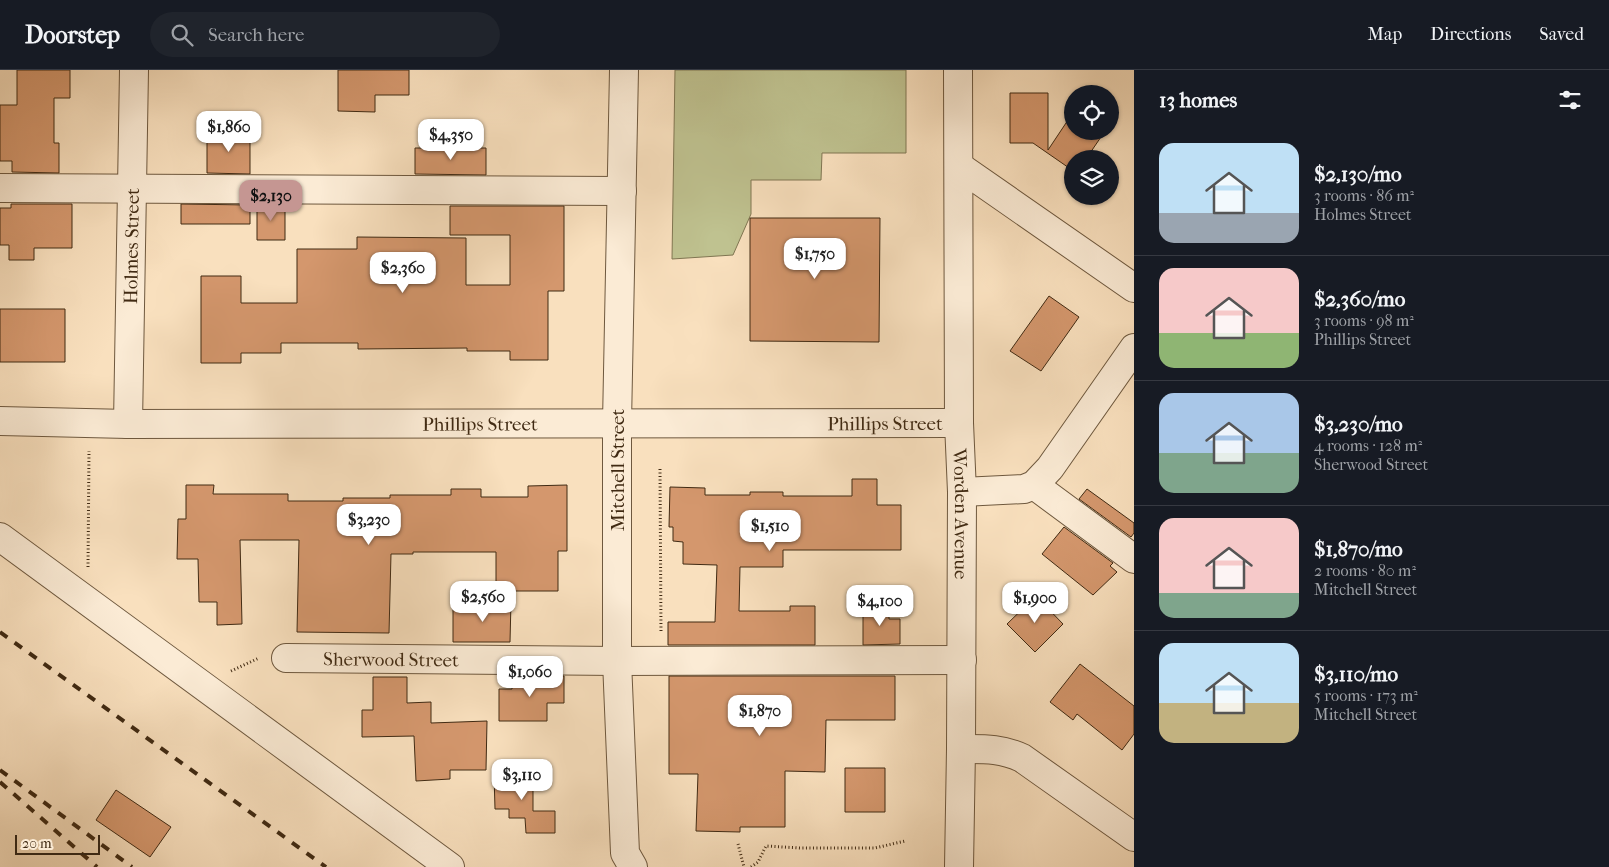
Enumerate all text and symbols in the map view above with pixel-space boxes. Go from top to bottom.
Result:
search box [150,12,500,57]
text: Doorstep [25,21,120,49]
icon: search [168,21,196,49]
text: Search here [208,24,304,46]
text: Map [1368,24,1402,45]
text: Directions [1430,24,1511,45]
text: Saved [1539,24,1584,45]
map controls [1064,85,1119,205]
button: locate [1064,85,1119,140]
icon: filters [1556,86,1584,114]
text: 13 homes [1159,88,1237,112]
pin: $1,860 [188,111,270,153]
text: $1,860 [207,117,251,136]
pin: $4,350 [410,118,492,161]
text: $4,350 [429,125,473,144]
button: layers [1064,150,1119,205]
text: $2,130/mo [1314,162,1402,186]
icon: home [1199,163,1259,223]
pin: $2,130 [230,180,312,222]
text: $2,130 [250,186,292,205]
text: 3 rooms · 86 m² [1314,186,1414,205]
street label: Holmes Street [120,188,144,304]
text: Holmes Street [1314,205,1412,224]
pin: $1,750 [774,238,856,280]
text: $1,750 [795,244,835,263]
pin: $2,360 [362,252,444,294]
text: $2,360 [381,258,425,277]
text: $2,360/mo [1314,287,1405,311]
icon: home [1199,288,1259,348]
text: 3 rooms · 98 m² [1314,311,1414,330]
text: Phillips Street [1314,330,1411,349]
street label: Mitchell Street [607,408,629,531]
text: $3,230/mo [1314,412,1403,436]
street label: Phillips Street [827,413,943,435]
icon: home [1199,413,1259,473]
street label: Phillips Street [422,414,538,436]
text: 4 rooms · 128 m² [1314,436,1422,455]
street label: Worden Avenue [948,447,972,579]
text: Sherwood Street [1314,455,1428,474]
pin: $3,230 [328,504,410,546]
text: $3,230 [348,510,390,529]
pin: $1,510 [729,510,811,552]
text: $1,510 [751,516,789,535]
text: $1,870/mo [1314,537,1403,561]
icon: home [1199,538,1259,598]
text: 2 rooms · 80 m² [1314,561,1416,580]
pin: $2,560 [442,580,524,623]
text: Mitchell Street [1314,580,1417,599]
pin: $1,900 [994,582,1076,624]
pin: $4,100 [839,584,921,627]
text: $2,560 [461,587,505,606]
text: $1,900 [1013,588,1057,607]
text: $4,100 [857,591,903,610]
street label: Sherwood Street [323,648,459,672]
pin: $1,060 [489,656,571,698]
text: $1,060 [508,662,552,681]
text: $3,110/mo [1314,662,1398,686]
icon: home [1199,663,1259,723]
text: 5 rooms · 173 m² [1314,686,1418,705]
pin: $1,870 [719,694,801,737]
text: $1,870 [739,701,781,720]
text: Mitchell Street [1314,705,1417,724]
pin: $3,110 [481,758,563,801]
text: $3,110 [503,765,541,784]
scale bar [15,832,100,855]
text: 20 m [22,835,52,852]

